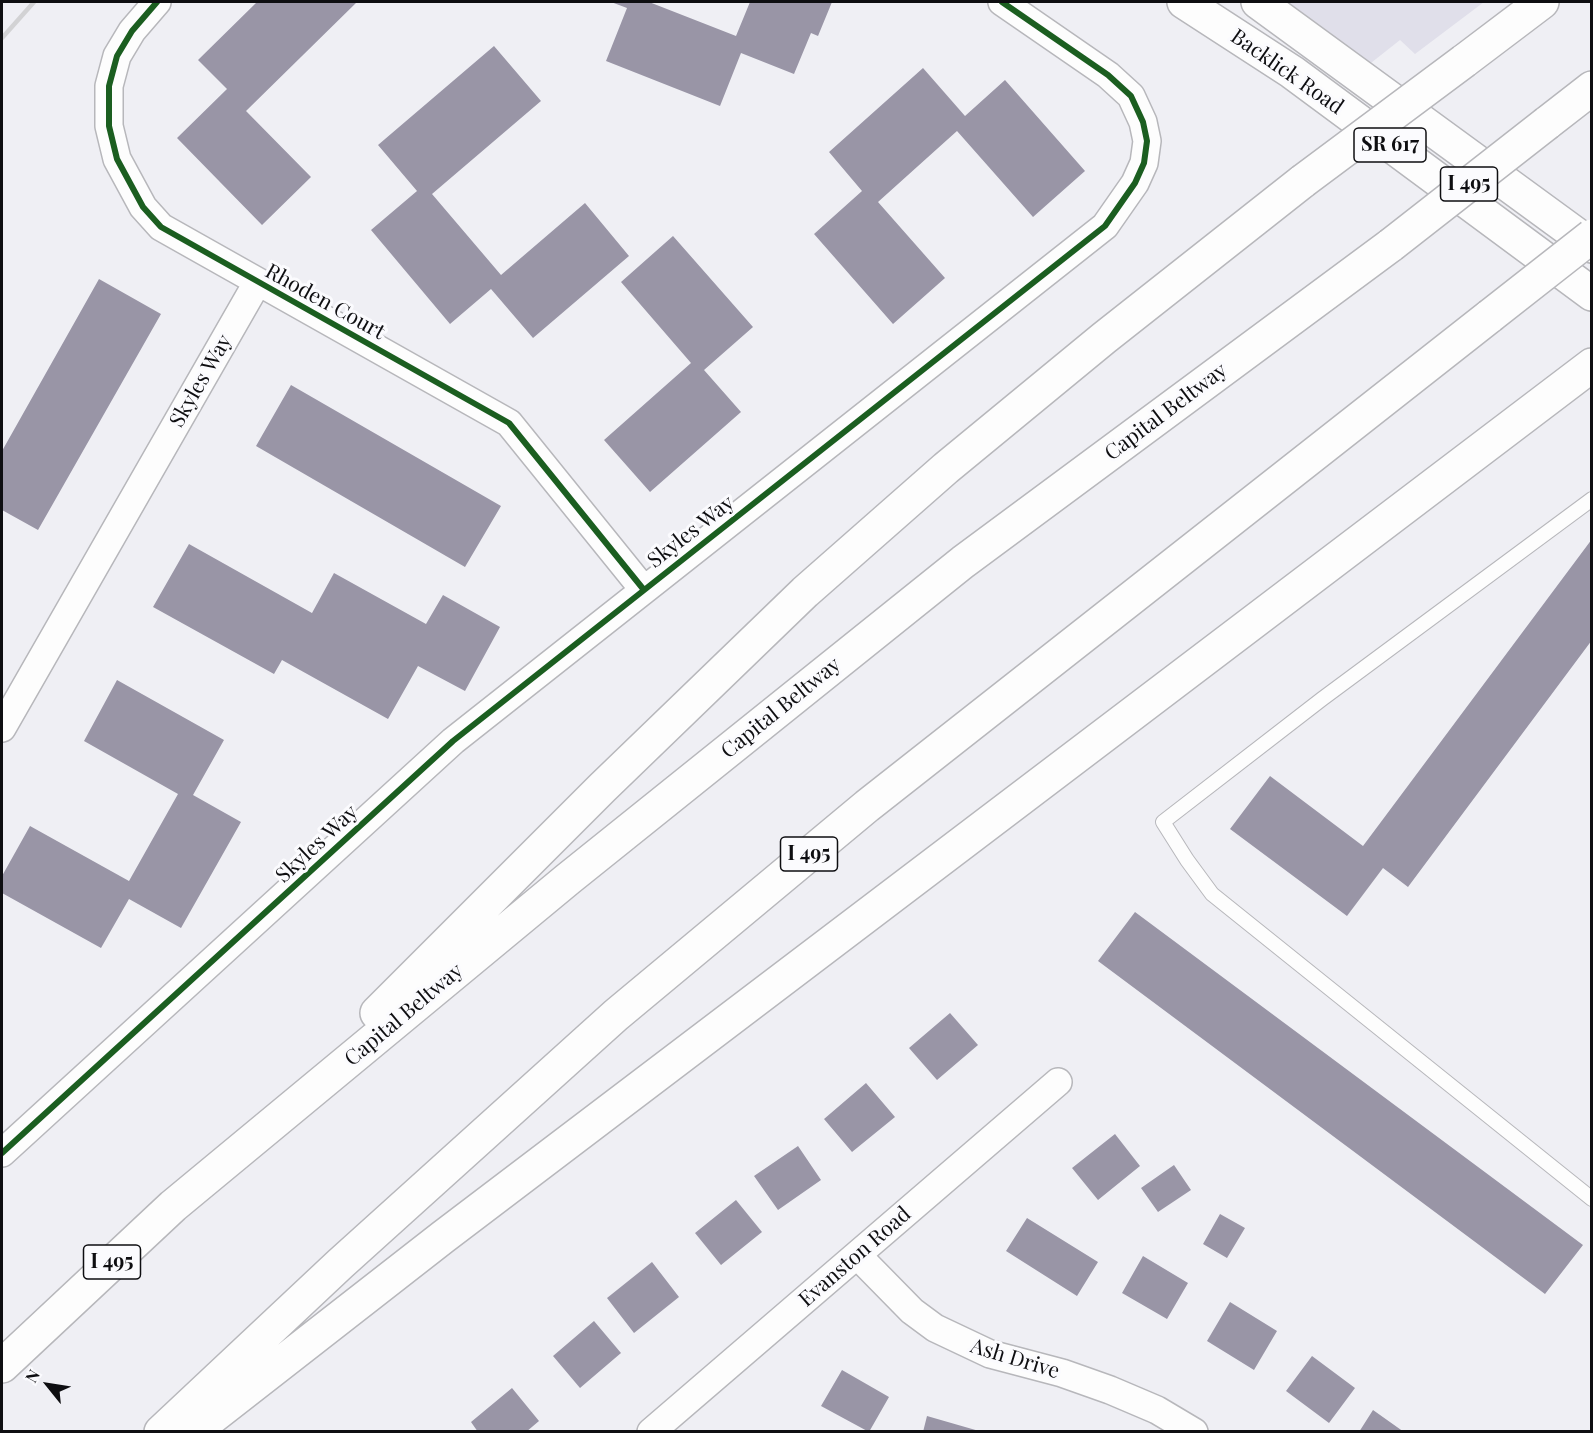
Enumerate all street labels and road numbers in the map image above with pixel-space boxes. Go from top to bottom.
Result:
street label: Backlick Road [1226,24,1348,120]
road number: SR 617 [1354,128,1426,162]
road number: I 495 [1440,167,1498,201]
street label: Rhoden Court [261,259,389,345]
street label: Skyles Way [164,330,238,432]
street label: Capital Beltway [1100,358,1232,466]
street label: Skyles Way [643,490,739,574]
street label: Capital Beltway [716,652,846,764]
street label: Skyles Way [271,800,363,888]
road number: I 495 [780,837,838,871]
street label: Capital Beltway [340,958,468,1072]
street label: Evanston Road [794,1202,916,1312]
road number: I 495 [84,1245,140,1279]
street label: Ash Drive [968,1334,1062,1384]

